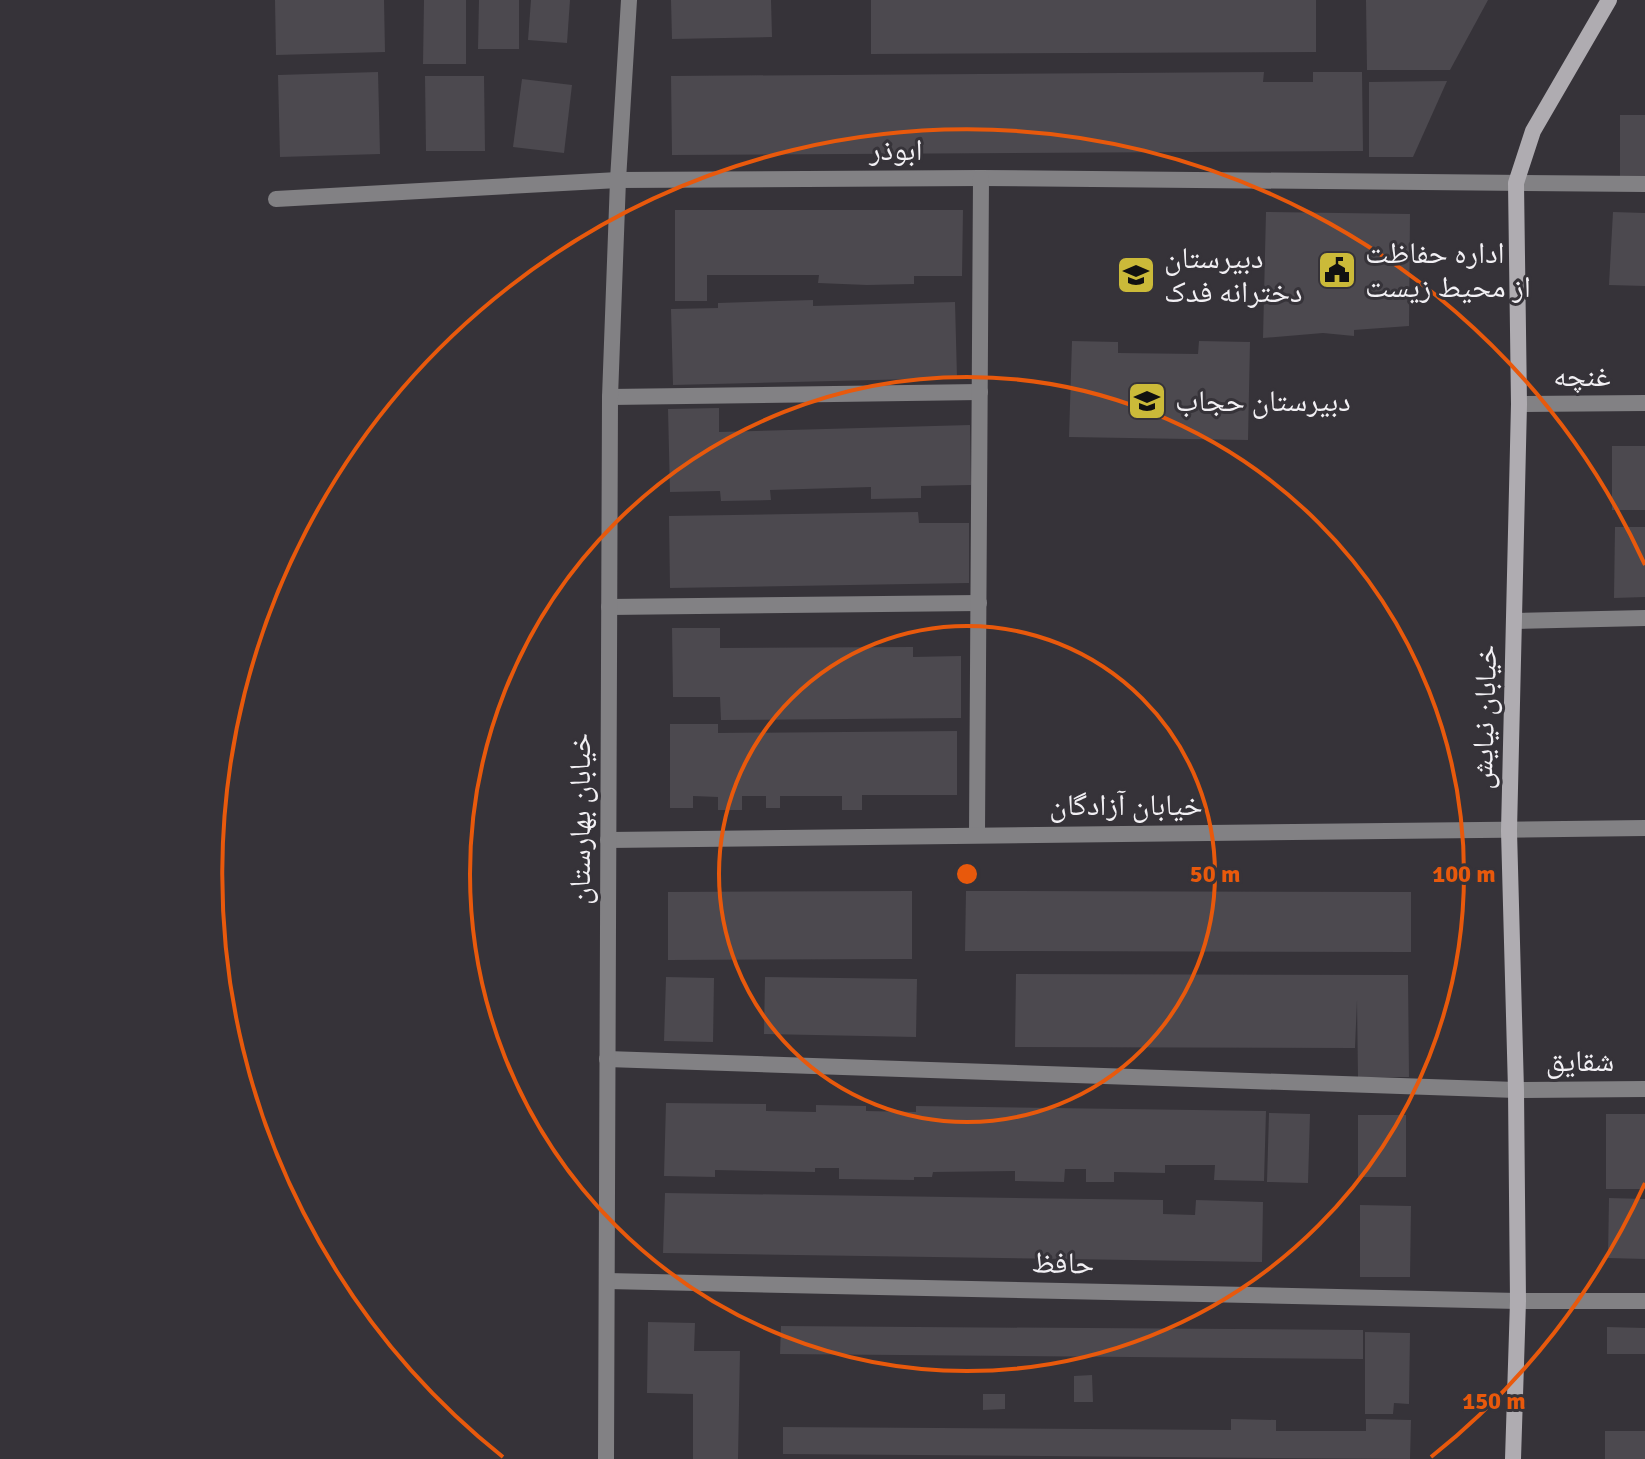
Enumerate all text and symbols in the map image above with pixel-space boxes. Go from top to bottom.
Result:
street label: ابوذر [868,132,923,169]
place label: اداره حفاظت از محیط زیست [1365,235,1531,306]
place label: دبیرستان دخترانه فدک [1164,240,1302,311]
public building icon: اداره حفاظت از محیط زیست [1316,249,1358,291]
school or university icon: دبیرستان دخترانه فدک [1115,254,1157,296]
street label: غنچه [1553,358,1611,395]
school or university icon: دبیرستان حجاب [1126,380,1168,422]
place label: دبیرستان حجاب [1175,383,1351,420]
street label: خیابان نیایش [1463,644,1506,790]
street label: خیابان بهارستان [562,733,599,905]
street label: خیابان آزادگان [1049,787,1203,824]
text: 50 m [1190,859,1240,889]
text: 100 m [1432,859,1496,889]
centre of rings [953,860,981,888]
street label: شقایق [1546,1043,1614,1080]
street label: حافظ [1031,1244,1095,1283]
text: 150 m [1462,1386,1526,1416]

